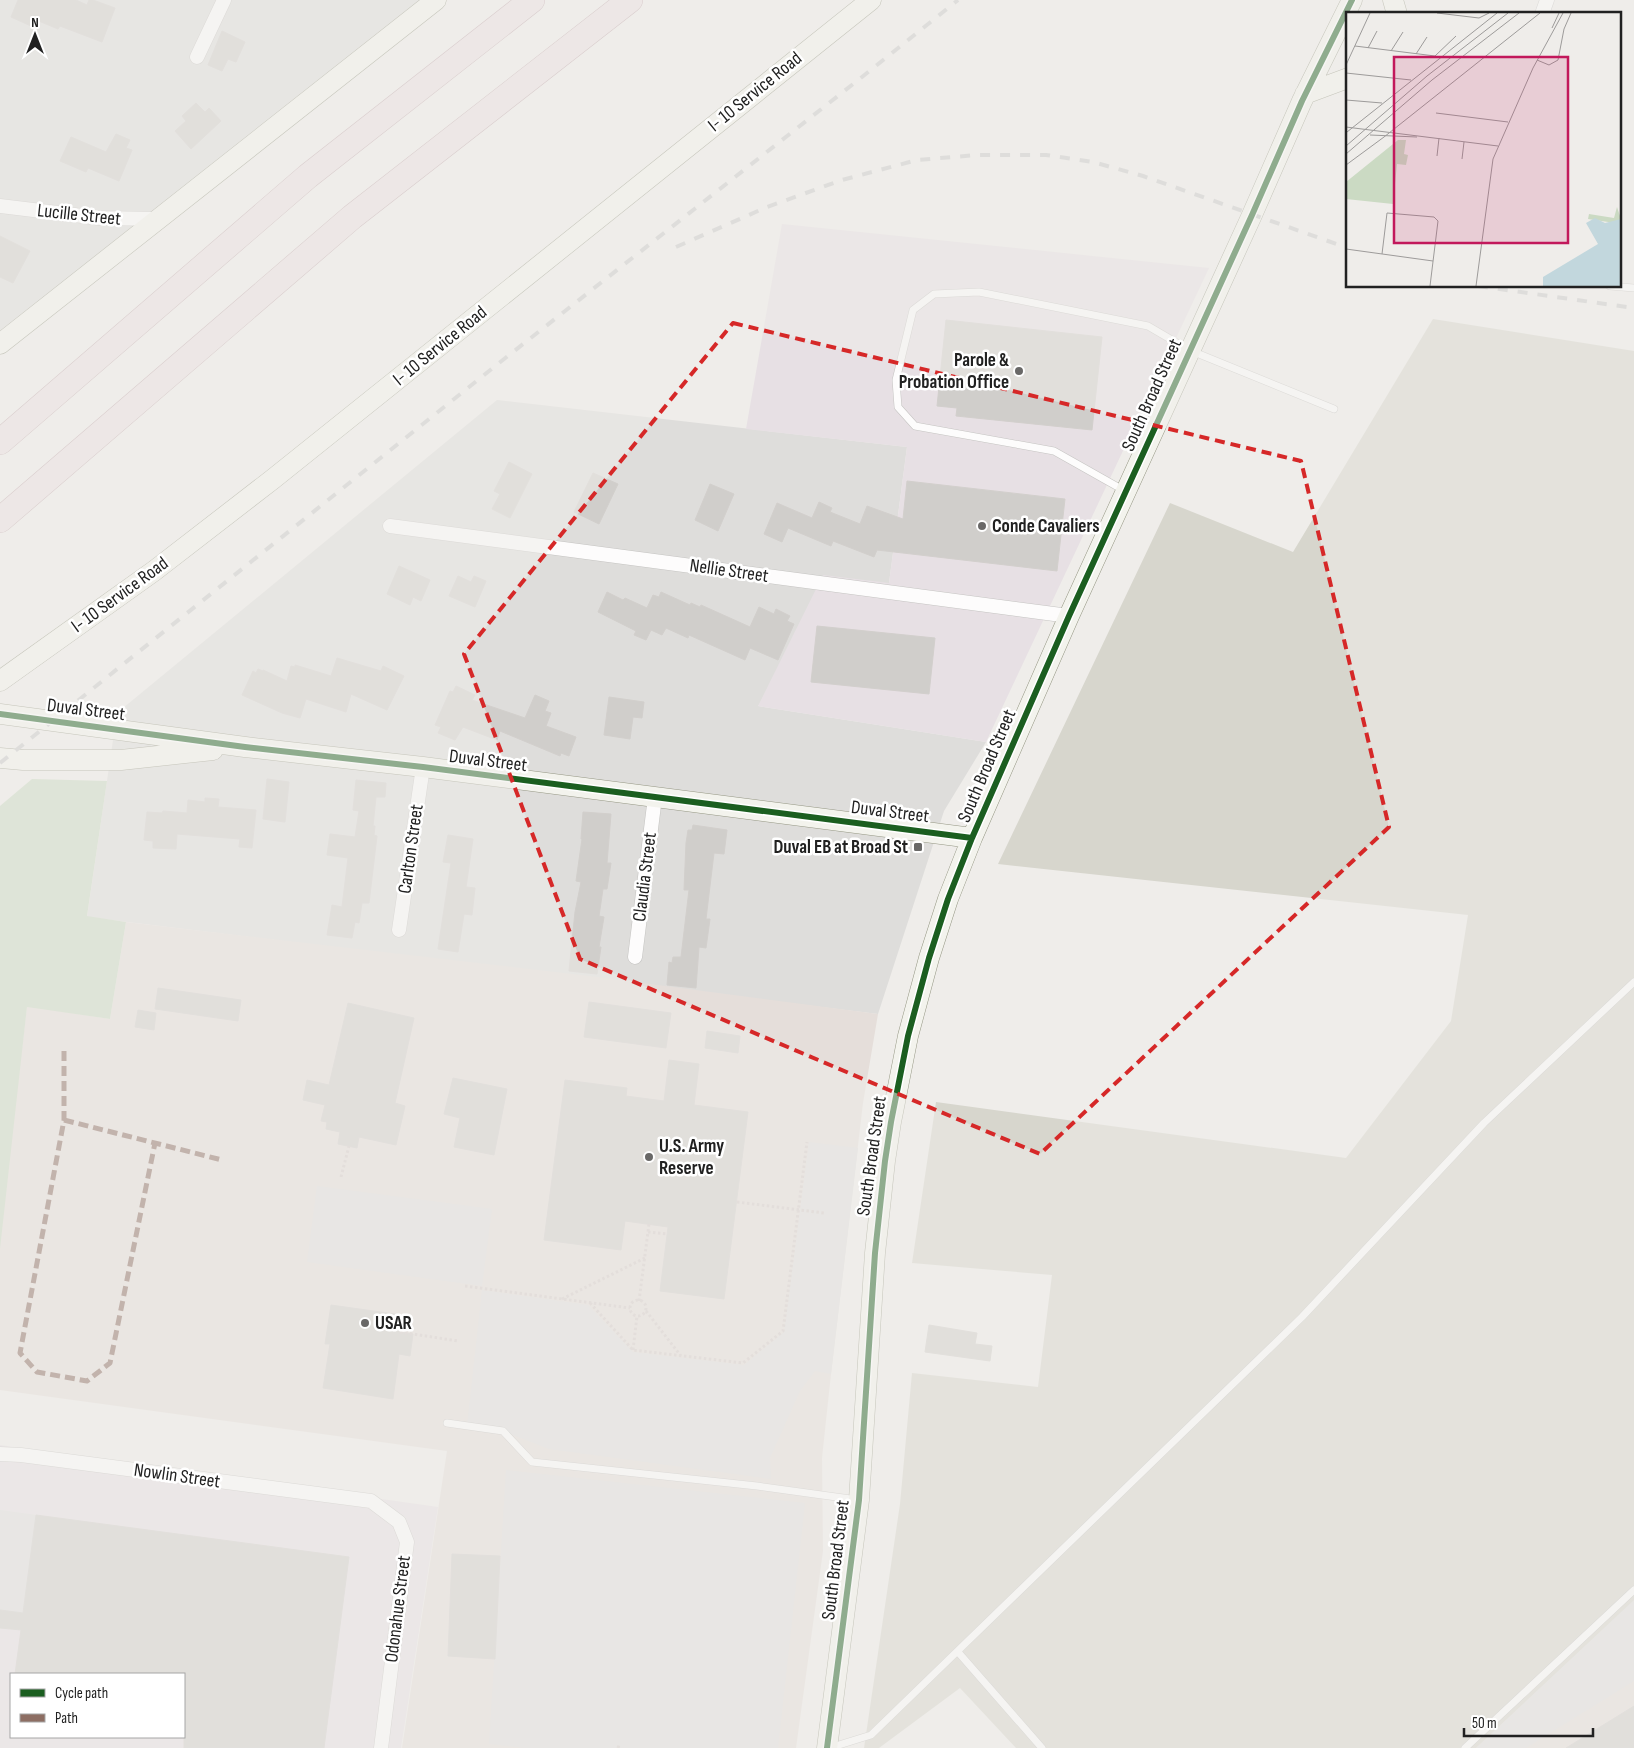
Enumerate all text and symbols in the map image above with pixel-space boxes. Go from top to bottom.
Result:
north arrow [10,10,60,60]
inset map [1346,12,1622,288]
text: N [31,14,39,31]
street label: I- 10 Service Road [703,47,807,137]
street label: Lucille Street [36,199,122,231]
street label: I- 10 Service Road [388,301,492,391]
street label: South Broad Street [1117,335,1187,455]
place label: Parole & Probation Office [899,349,1009,394]
marker: Parole & Probation Office [1013,365,1025,377]
place label: Conde Cavaliers [992,515,1099,538]
marker: Conde Cavaliers [976,520,988,532]
street label: I- 10 Service Road [67,552,173,638]
street label: Nellie Street [688,554,770,588]
street label: Duval Street [46,694,126,726]
street label: South Broad Street [953,706,1021,826]
street label: Duval Street [448,745,528,777]
street label: Duval Street [850,796,930,828]
street label: Carlton Street [393,803,429,895]
street label: Claudia Street [628,831,662,923]
place label: Duval EB at Broad St [773,836,908,859]
marker: Duval EB at Broad St [912,841,924,853]
street label: South Broad Street [852,1094,892,1217]
place label: U.S. Army Reserve [659,1135,724,1180]
marker: U.S. Army Reserve [643,1151,655,1163]
place label: USAR [375,1312,412,1335]
marker: USAR [359,1317,371,1329]
street label: Nowlin Street [132,1459,222,1493]
street label: South Broad Street [817,1498,855,1621]
street label: Odonahue Street [380,1554,416,1664]
legend [10,1673,185,1738]
text: Cycle path [55,1684,108,1703]
scale bar [1464,1706,1593,1738]
text: Path [55,1709,78,1728]
text: 50 m [1472,1714,1497,1733]

